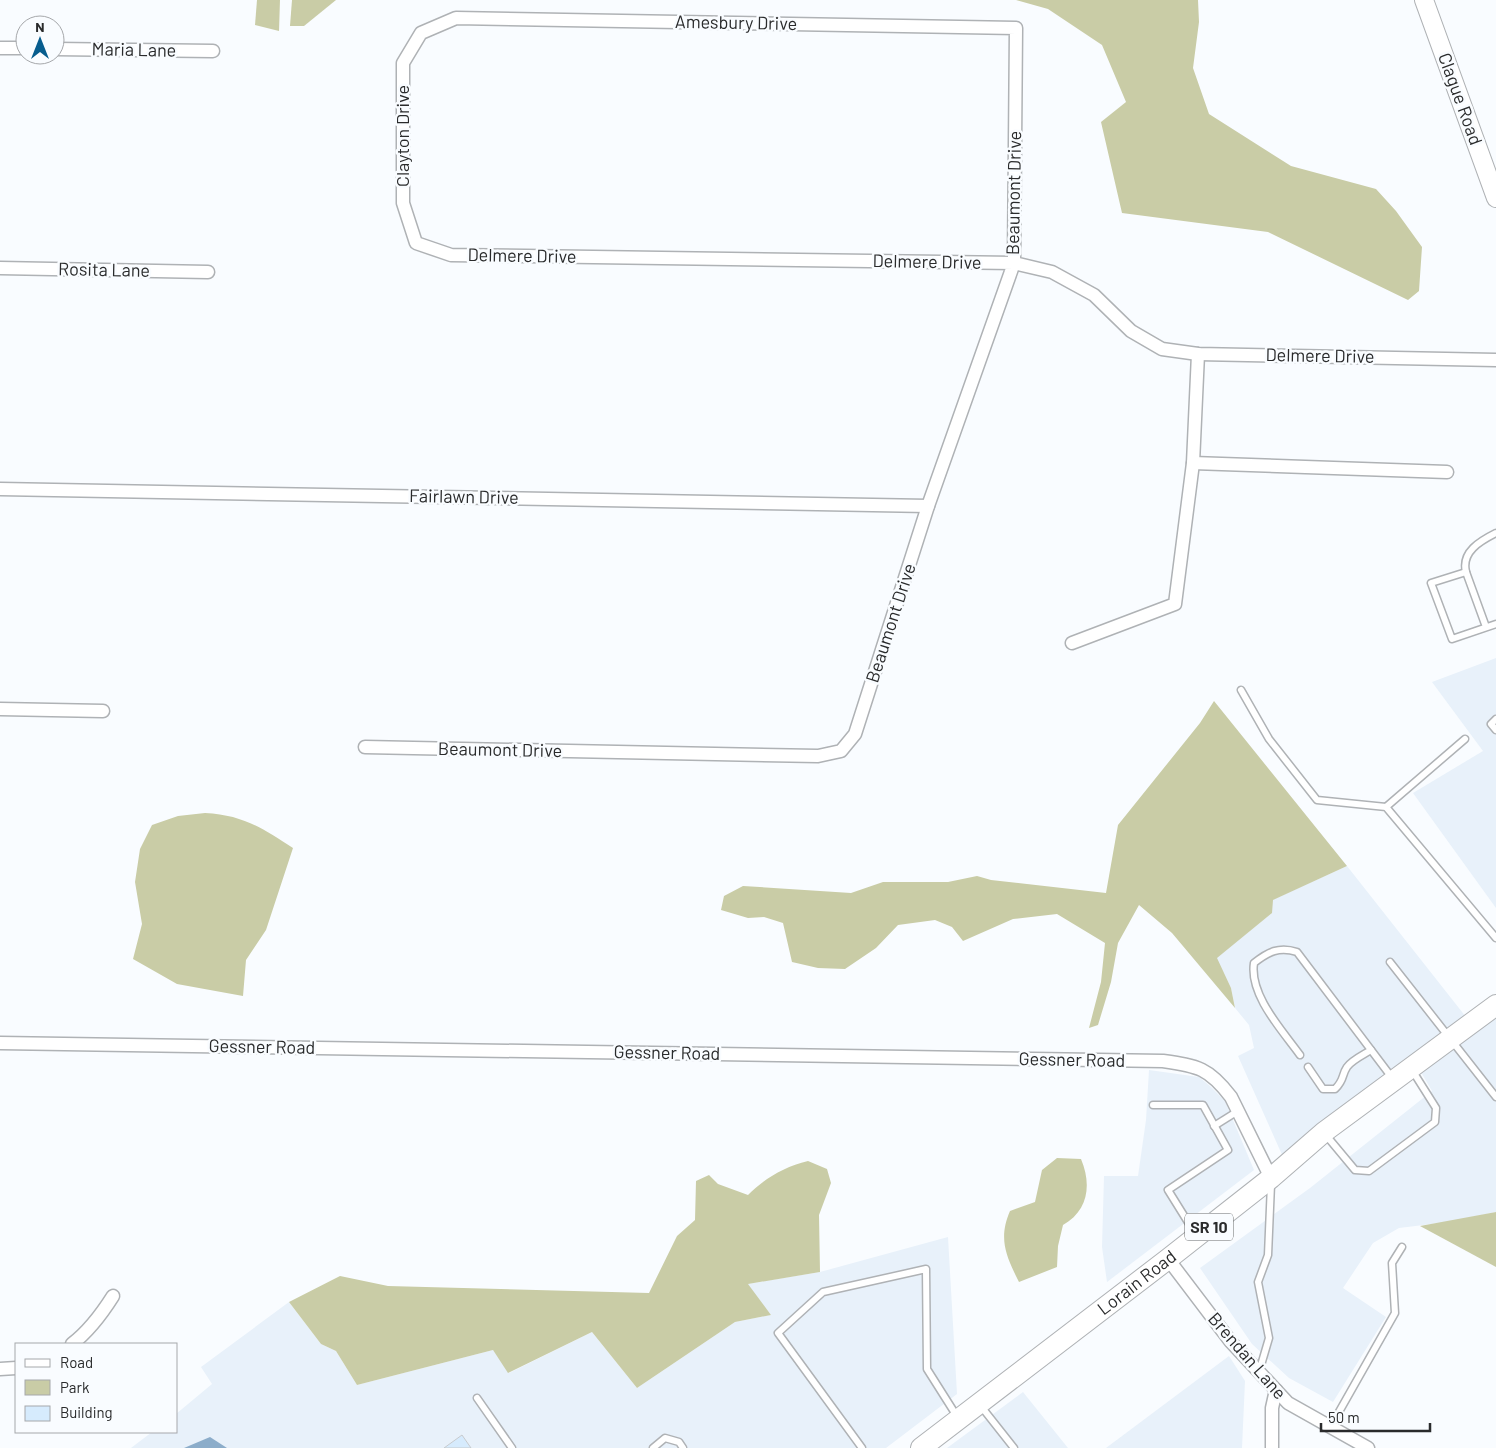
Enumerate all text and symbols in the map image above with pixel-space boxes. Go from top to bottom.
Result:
street label: Amesbury Drive [675,10,797,34]
north arrow [15,15,65,65]
text: N [35,18,45,35]
street label: Maria Lane [92,37,177,61]
street label: Clague Road [1434,50,1488,148]
street label: Clayton Drive [391,85,413,187]
street label: Beaumont Drive [1001,131,1025,255]
street label: Delmere Drive [467,243,577,267]
street label: Delmere Drive [872,249,982,273]
street label: Rosita Lane [58,257,150,281]
street label: Delmere Drive [1265,343,1375,367]
street label: Fairlawn Drive [409,484,519,508]
street label: Beaumont Drive [860,560,920,685]
street label: Beaumont Drive [438,737,562,761]
street label: Gessner Road [209,1034,316,1058]
street label: Gessner Road [614,1040,721,1064]
street label: Gessner Road [1019,1047,1126,1071]
road number: SR 10 [1185,1214,1233,1240]
street label: Lorain Road [1093,1245,1180,1319]
street label: Brendan Lane [1204,1307,1291,1403]
legend [15,1343,178,1433]
text: Road [60,1353,93,1371]
text: Park [60,1378,90,1396]
scale bar [1321,1400,1430,1432]
text: Building [60,1403,113,1421]
text: 50 m [1328,1408,1360,1426]

